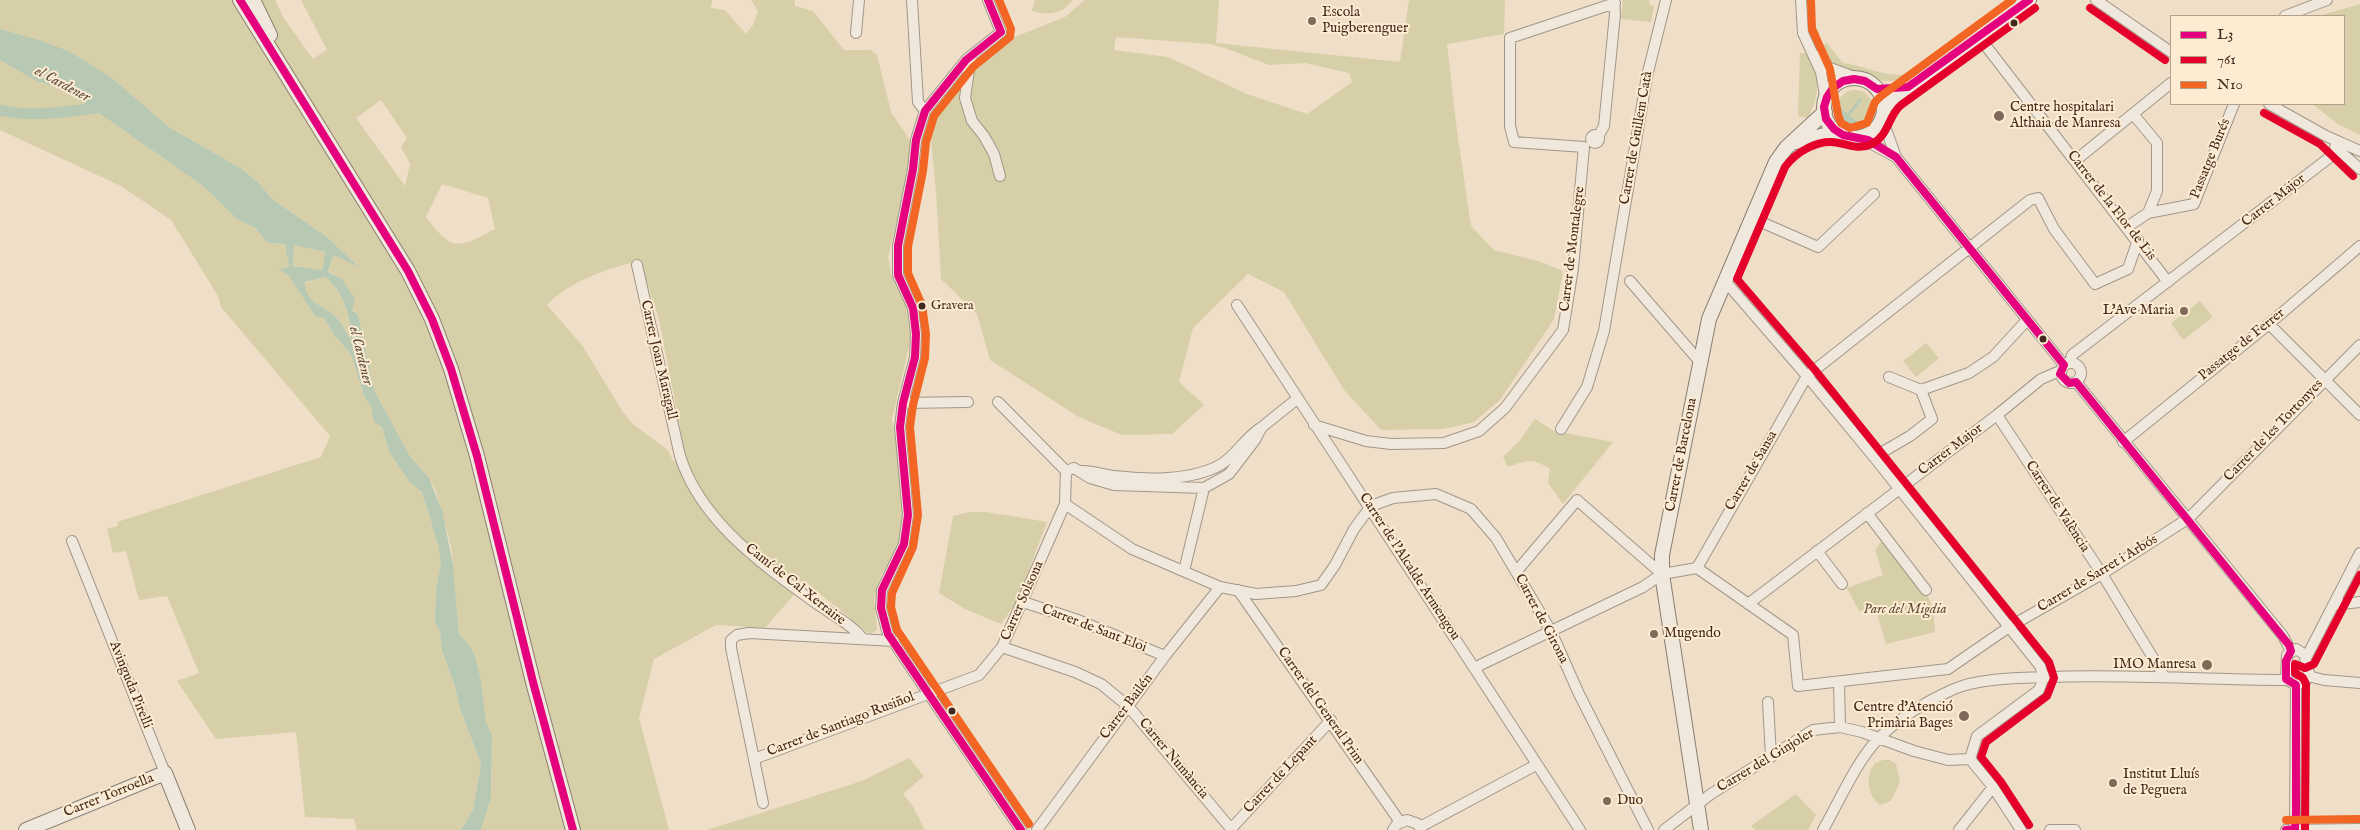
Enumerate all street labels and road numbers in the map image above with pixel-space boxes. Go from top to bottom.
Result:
street label: Carrer de Guillem Catà [1617,70,1657,206]
street label: Passatge Burés [2187,117,2235,201]
street label: Carrer de la Flor de Lis [2063,148,2159,264]
street label: Carrer Major [2239,171,2309,231]
street label: Carrer de Montalegre [1557,185,1589,313]
street label: Carrer Joan Maragall [636,299,680,421]
street label: Passatge de Ferrer [2196,305,2288,385]
street label: Carrer de les Tortonyes [2221,376,2327,486]
street label: Carrer de Barcelona [1663,397,1701,513]
street label: Carrer Major [1916,420,1986,480]
street label: Carrer de Sansa [1722,428,1782,514]
street label: Carrer de València [2021,458,2093,556]
street label: Carrer de l'Alcalde Armengou [1355,490,1463,644]
street label: Carrer de Sarret i Arbós [2035,532,2161,616]
street label: Camí de Cal Xerraire [741,541,849,629]
street label: Carrer Solsona [998,559,1048,643]
street label: Carrer de Girona [1510,571,1572,667]
street label: Carrer de Sant Eloi [1039,601,1149,657]
street label: Avinguda Pirelli [105,639,155,731]
street label: Carrer del General Prim [1273,644,1367,768]
street label: Carrer Bailén [1097,671,1157,743]
street label: Carrer de Santiago Rusiñol [765,689,917,761]
street label: Carrer Numància [1134,715,1212,803]
street label: Carrer del Ginjoler [1714,725,1818,797]
street label: Carrer de Lepant [1241,733,1321,817]
street label: Carrer Torroella [62,770,156,822]

